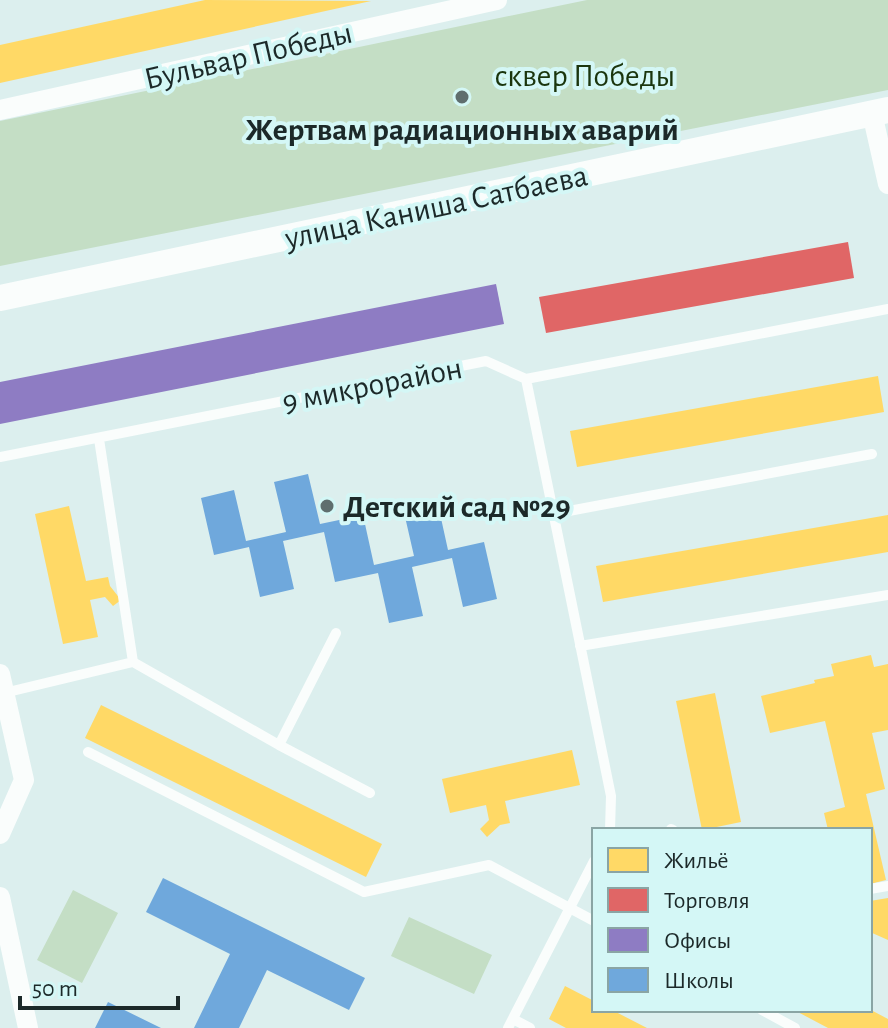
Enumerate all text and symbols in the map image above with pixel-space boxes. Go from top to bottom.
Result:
street label: Бульвар Победы [141,16,355,95]
park label: сквер Победы [495,60,675,92]
marker: Жертвам радиационных аварий [453,88,471,106]
place label: Жертвам радиационных аварий [245,114,679,146]
street label: улица Каниша Сатбаева [281,159,590,255]
street label: 9 микрорайон [280,352,465,418]
place label: Детский сад №29 [343,491,571,523]
marker: Детский сад №29 [318,497,336,515]
legend [592,828,872,1012]
text: Жильё [664,849,729,873]
text: Торговля [664,889,750,913]
text: Офисы [664,929,731,953]
scale bar [20,960,178,1010]
text: Школы [664,969,734,993]
text: 50 m [32,977,78,1001]

